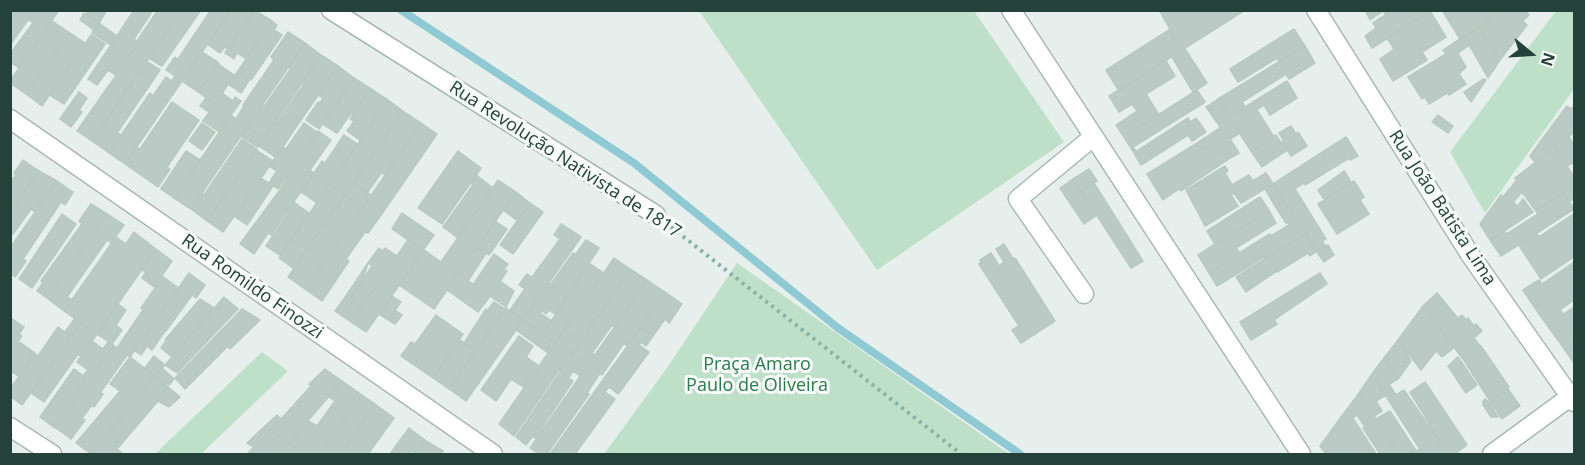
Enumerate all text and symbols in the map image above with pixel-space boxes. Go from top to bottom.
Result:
north arrow [1501,24,1561,84]
text: N [1536,50,1561,69]
street label: Rua Revolução Nativista de 1817 [445,77,685,243]
street label: Rua João Batista Lima [1384,126,1500,290]
street label: Rua Romildo Finozzi [177,230,327,344]
park label: Praça Amaro Paulo de Oliveira [686,354,828,397]

